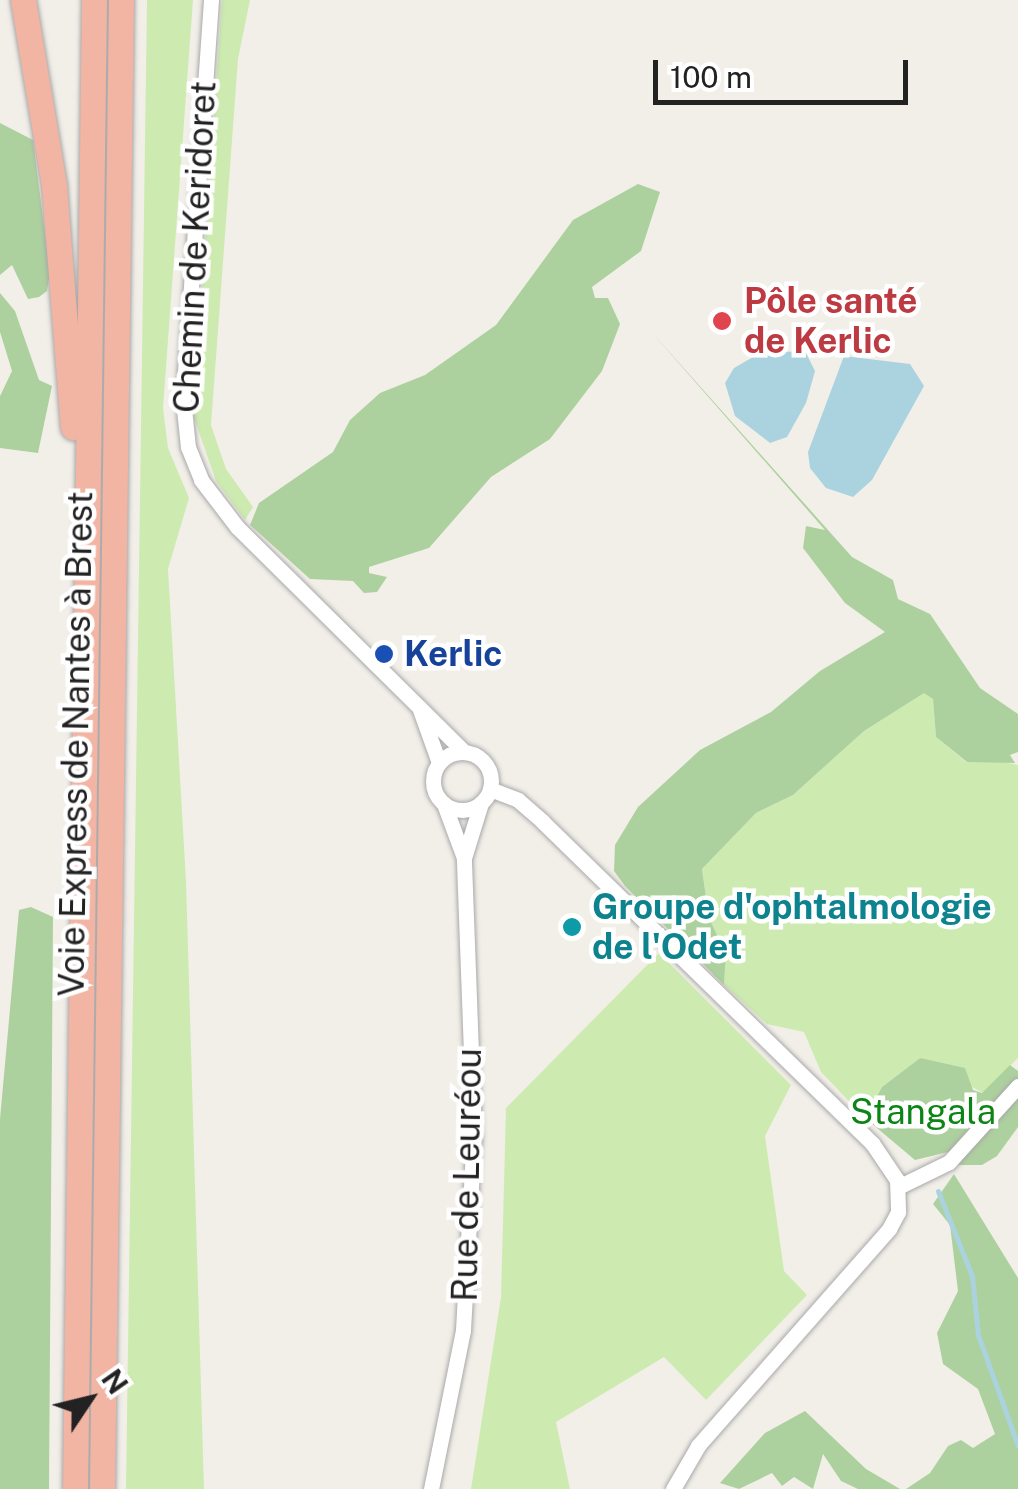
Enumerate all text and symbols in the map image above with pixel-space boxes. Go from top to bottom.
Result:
scale bar [658,40,913,102]
text: 100 m [670,59,752,95]
street label: Chemin de Keridoret [165,80,225,414]
place label: Pôle santé de Kerlic [744,280,918,362]
marker: Pôle santé de Kerlic [709,308,735,334]
street label: Voie Express de Nantes à Brest [51,490,101,998]
place label: Kerlic [404,633,502,675]
marker: Kerlic [373,643,395,665]
place label: Groupe d'ophtalmologie de l'Odet [592,886,992,968]
marker: Groupe d'ophtalmologie de l'Odet [561,916,583,938]
street label: Rue de Leuréou [444,1047,490,1303]
park label: Stangala [850,1091,996,1133]
north arrow [40,1349,140,1449]
text: N [95,1363,135,1400]

